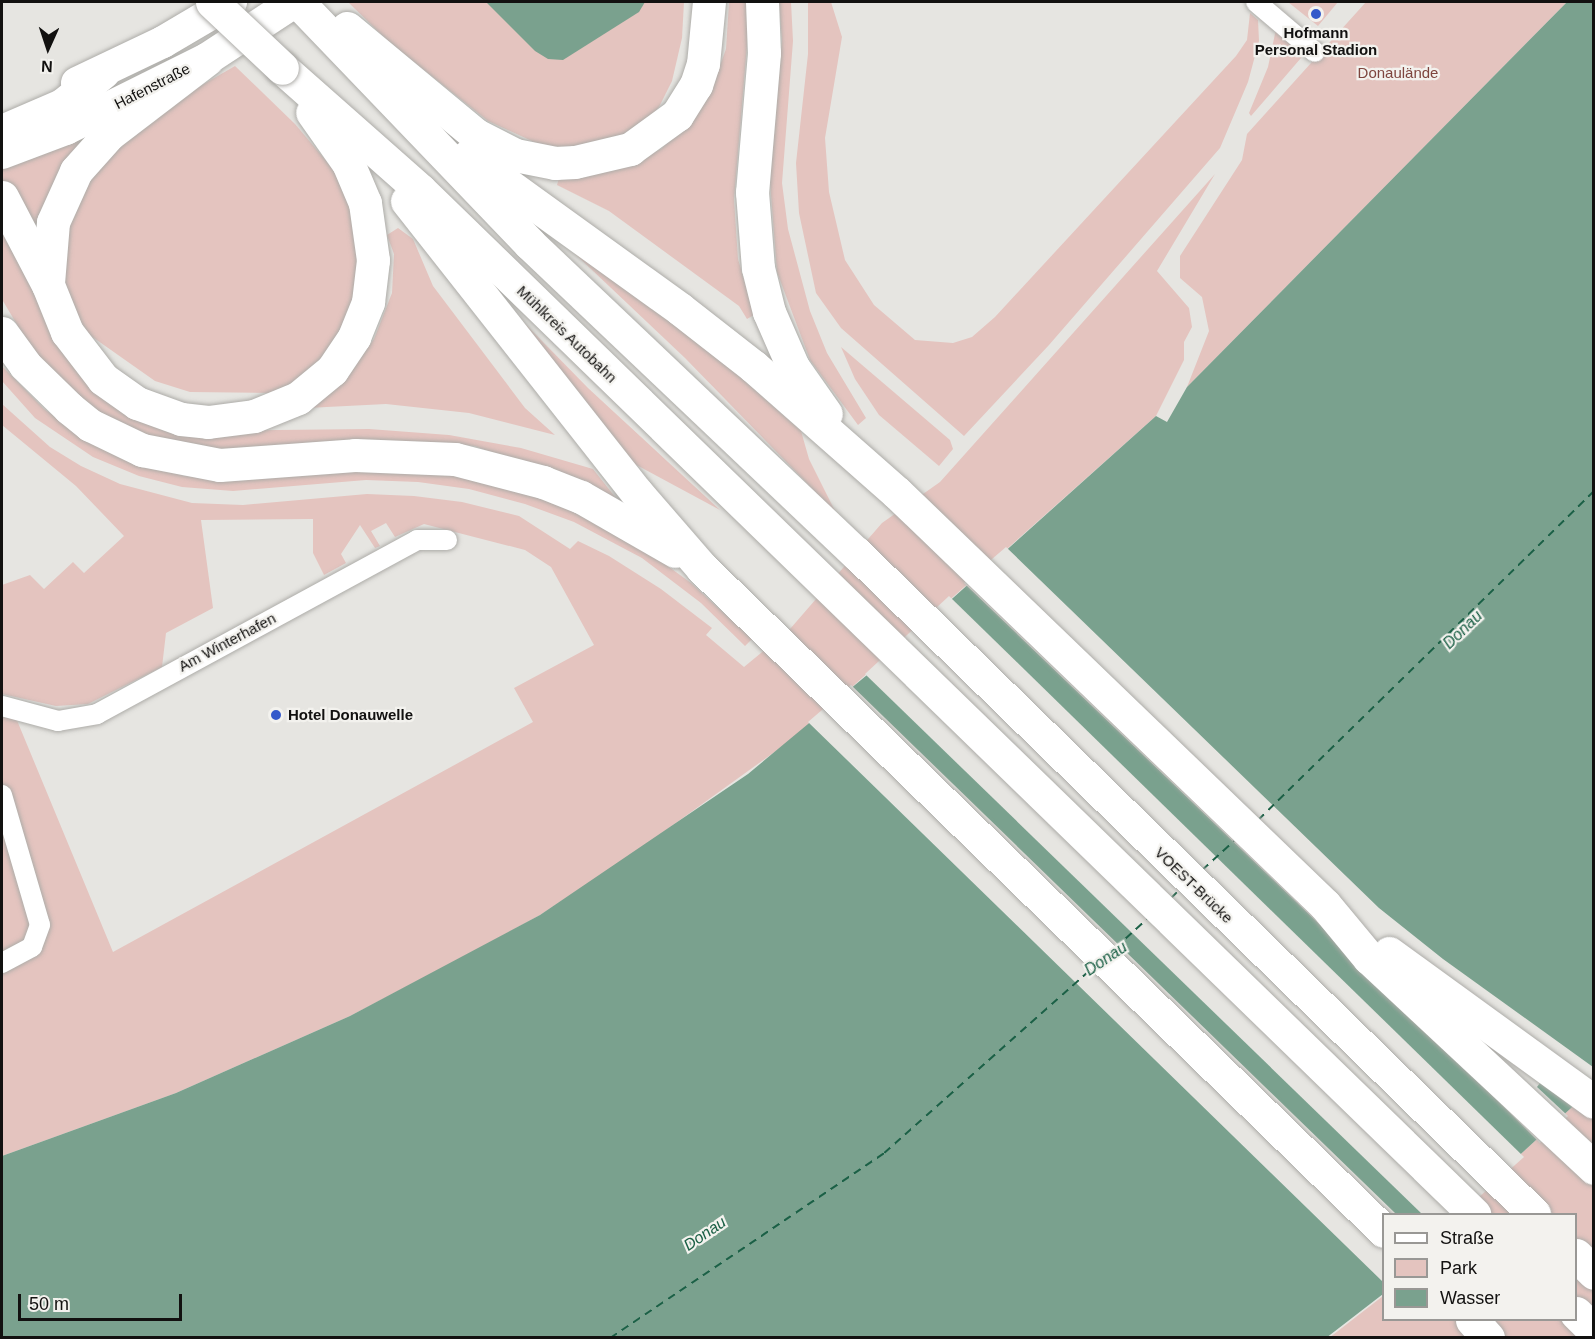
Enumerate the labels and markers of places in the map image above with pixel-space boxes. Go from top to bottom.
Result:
marker: Hofmann Personal Stadion [1309,7,1323,21]
place label: Hofmann Personal Stadion [1255,23,1377,58]
place label: Hotel Donauwelle [288,706,413,724]
marker: Hotel Donauwelle [269,708,283,722]

